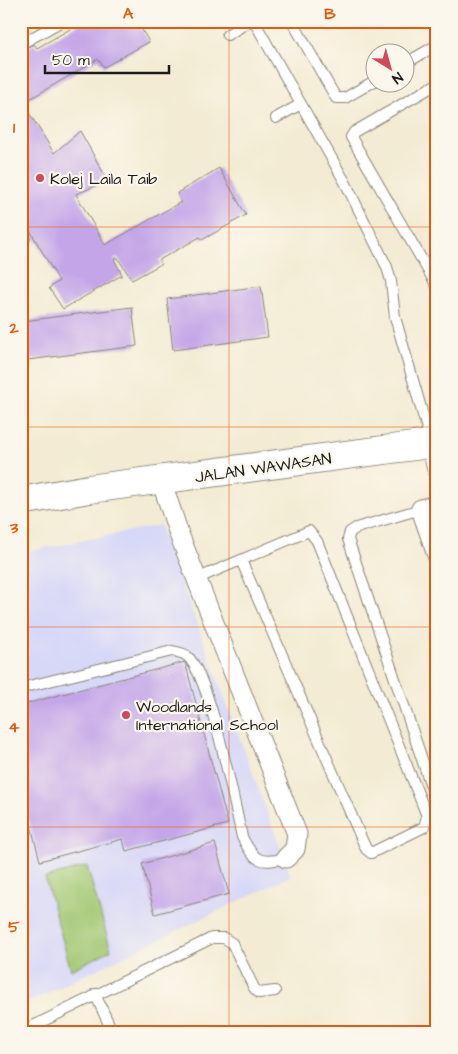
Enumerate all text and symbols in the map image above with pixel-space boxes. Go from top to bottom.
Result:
text: A [123,3,134,25]
text: B [324,3,336,25]
scale bar [45,42,169,74]
north arrow [366,42,416,92]
text: 50 m [52,50,90,71]
text: N [388,67,407,88]
text: 1 [13,117,16,139]
place label: Kolej Laila Taib [50,168,157,190]
marker: Kolej Laila Taib [34,172,46,184]
text: 2 [8,317,19,339]
street label: JALAN WAWASAN [193,448,333,488]
text: 3 [9,517,19,539]
place label: Woodlands International School [136,696,278,736]
marker: Woodlands International School [120,709,132,721]
text: 4 [9,716,20,738]
text: 5 [8,916,20,938]

